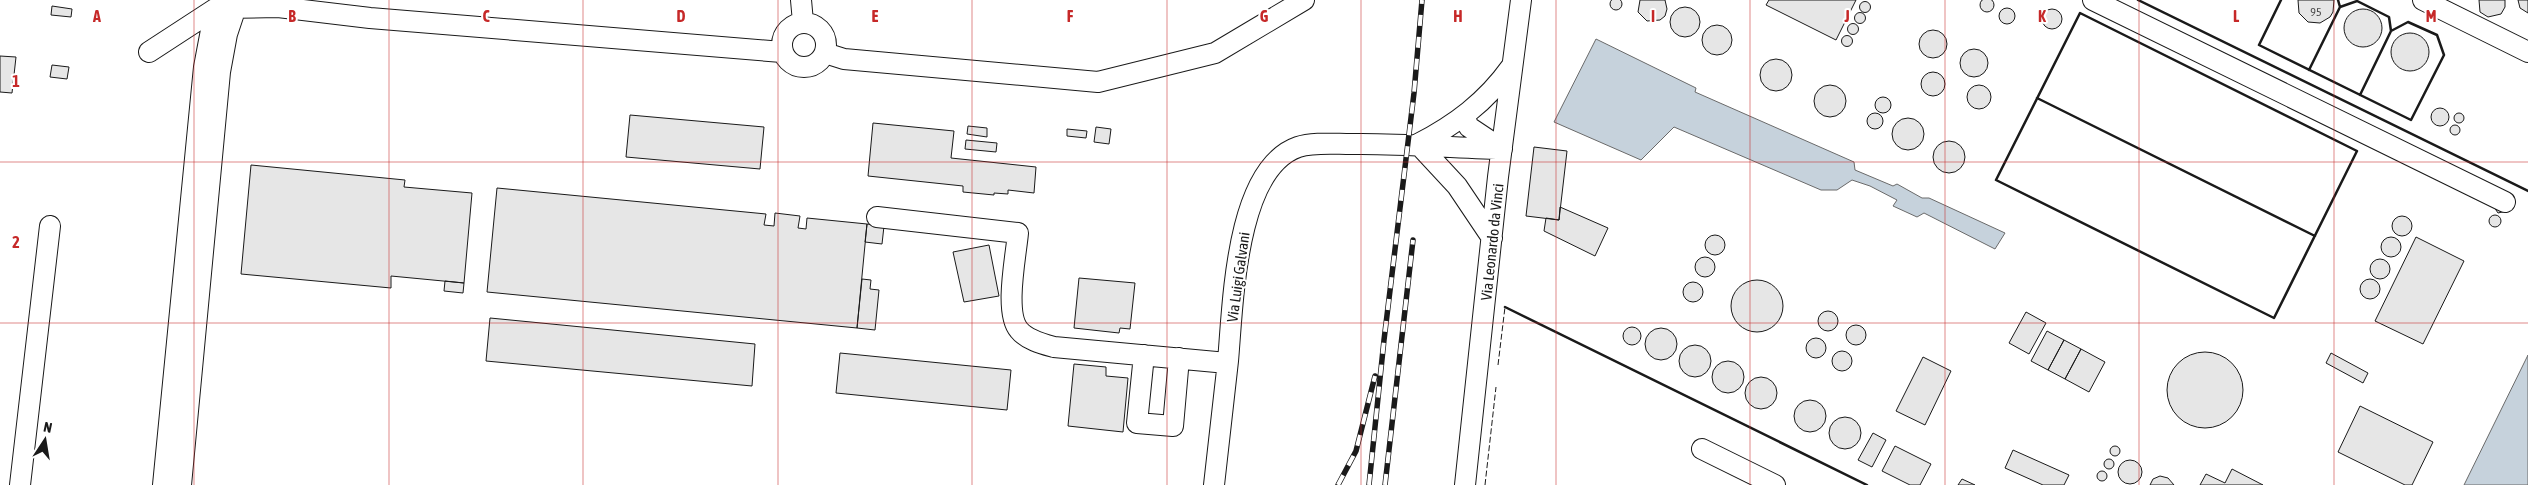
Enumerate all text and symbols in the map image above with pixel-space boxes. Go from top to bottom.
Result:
house number: 95 [2310,5,2322,19]
text: A [92,7,101,25]
text: B [288,7,296,25]
text: C [482,7,490,25]
text: D [677,7,686,25]
text: E [872,7,879,25]
text: F [1067,7,1074,25]
text: G [1260,7,1269,25]
text: H [1453,7,1463,25]
text: I [1651,7,1655,25]
text: J [1843,7,1850,25]
text: K [2038,7,2046,25]
text: L [2233,7,2240,25]
text: M [2426,7,2436,25]
text: 1 [12,72,20,90]
street label: Via Leonardo da Vinci [1477,183,1507,301]
street label: Via Luigi Galvani [1223,231,1253,323]
text: 2 [12,233,20,251]
north arrow [20,415,70,465]
text: N [42,419,53,436]

